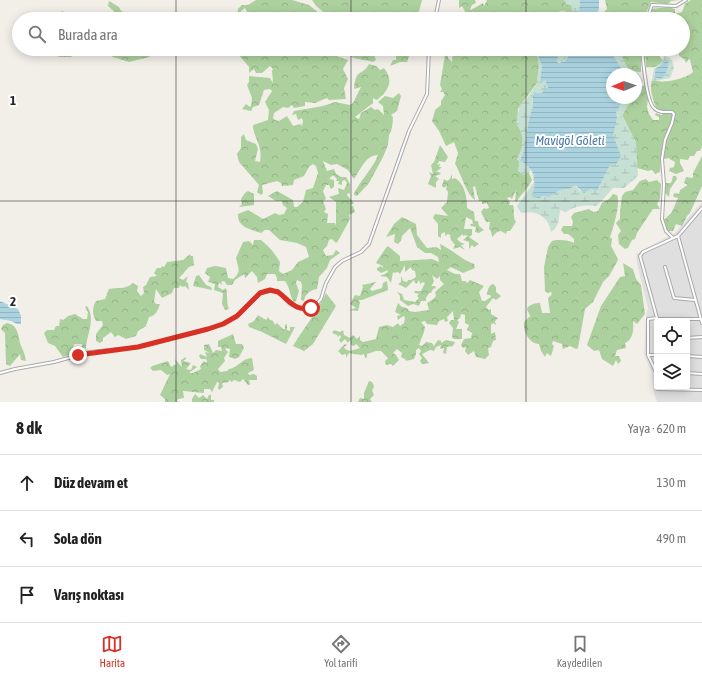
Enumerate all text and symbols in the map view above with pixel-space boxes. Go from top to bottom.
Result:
search box [12,12,690,56]
icon: search [26,23,48,45]
text: Burada ara [58,26,118,43]
north arrow [606,68,642,104]
text: 1 [10,93,16,108]
water label: Mavigöl Göleti [535,133,605,148]
text: 2 [10,294,16,309]
route start [302,299,320,317]
map controls [654,318,690,390]
button: locate [654,318,690,354]
route end [69,346,87,364]
button: layers [654,354,690,390]
text: 8 dk [16,418,42,438]
text: Yaya · 620 m [628,421,686,436]
icon: ahead [16,472,38,494]
text: Düz devam et [54,474,128,491]
text: 130 m [657,475,686,490]
icon: left [16,528,38,550]
text: Sola dön [54,530,102,547]
text: 490 m [657,531,686,546]
icon: arrive [16,584,38,606]
text: Varış noktası [54,586,124,603]
tab: Harita [100,633,125,669]
tab: Yol tarifi [324,633,358,669]
tab: Kaydedilen [557,633,602,669]

